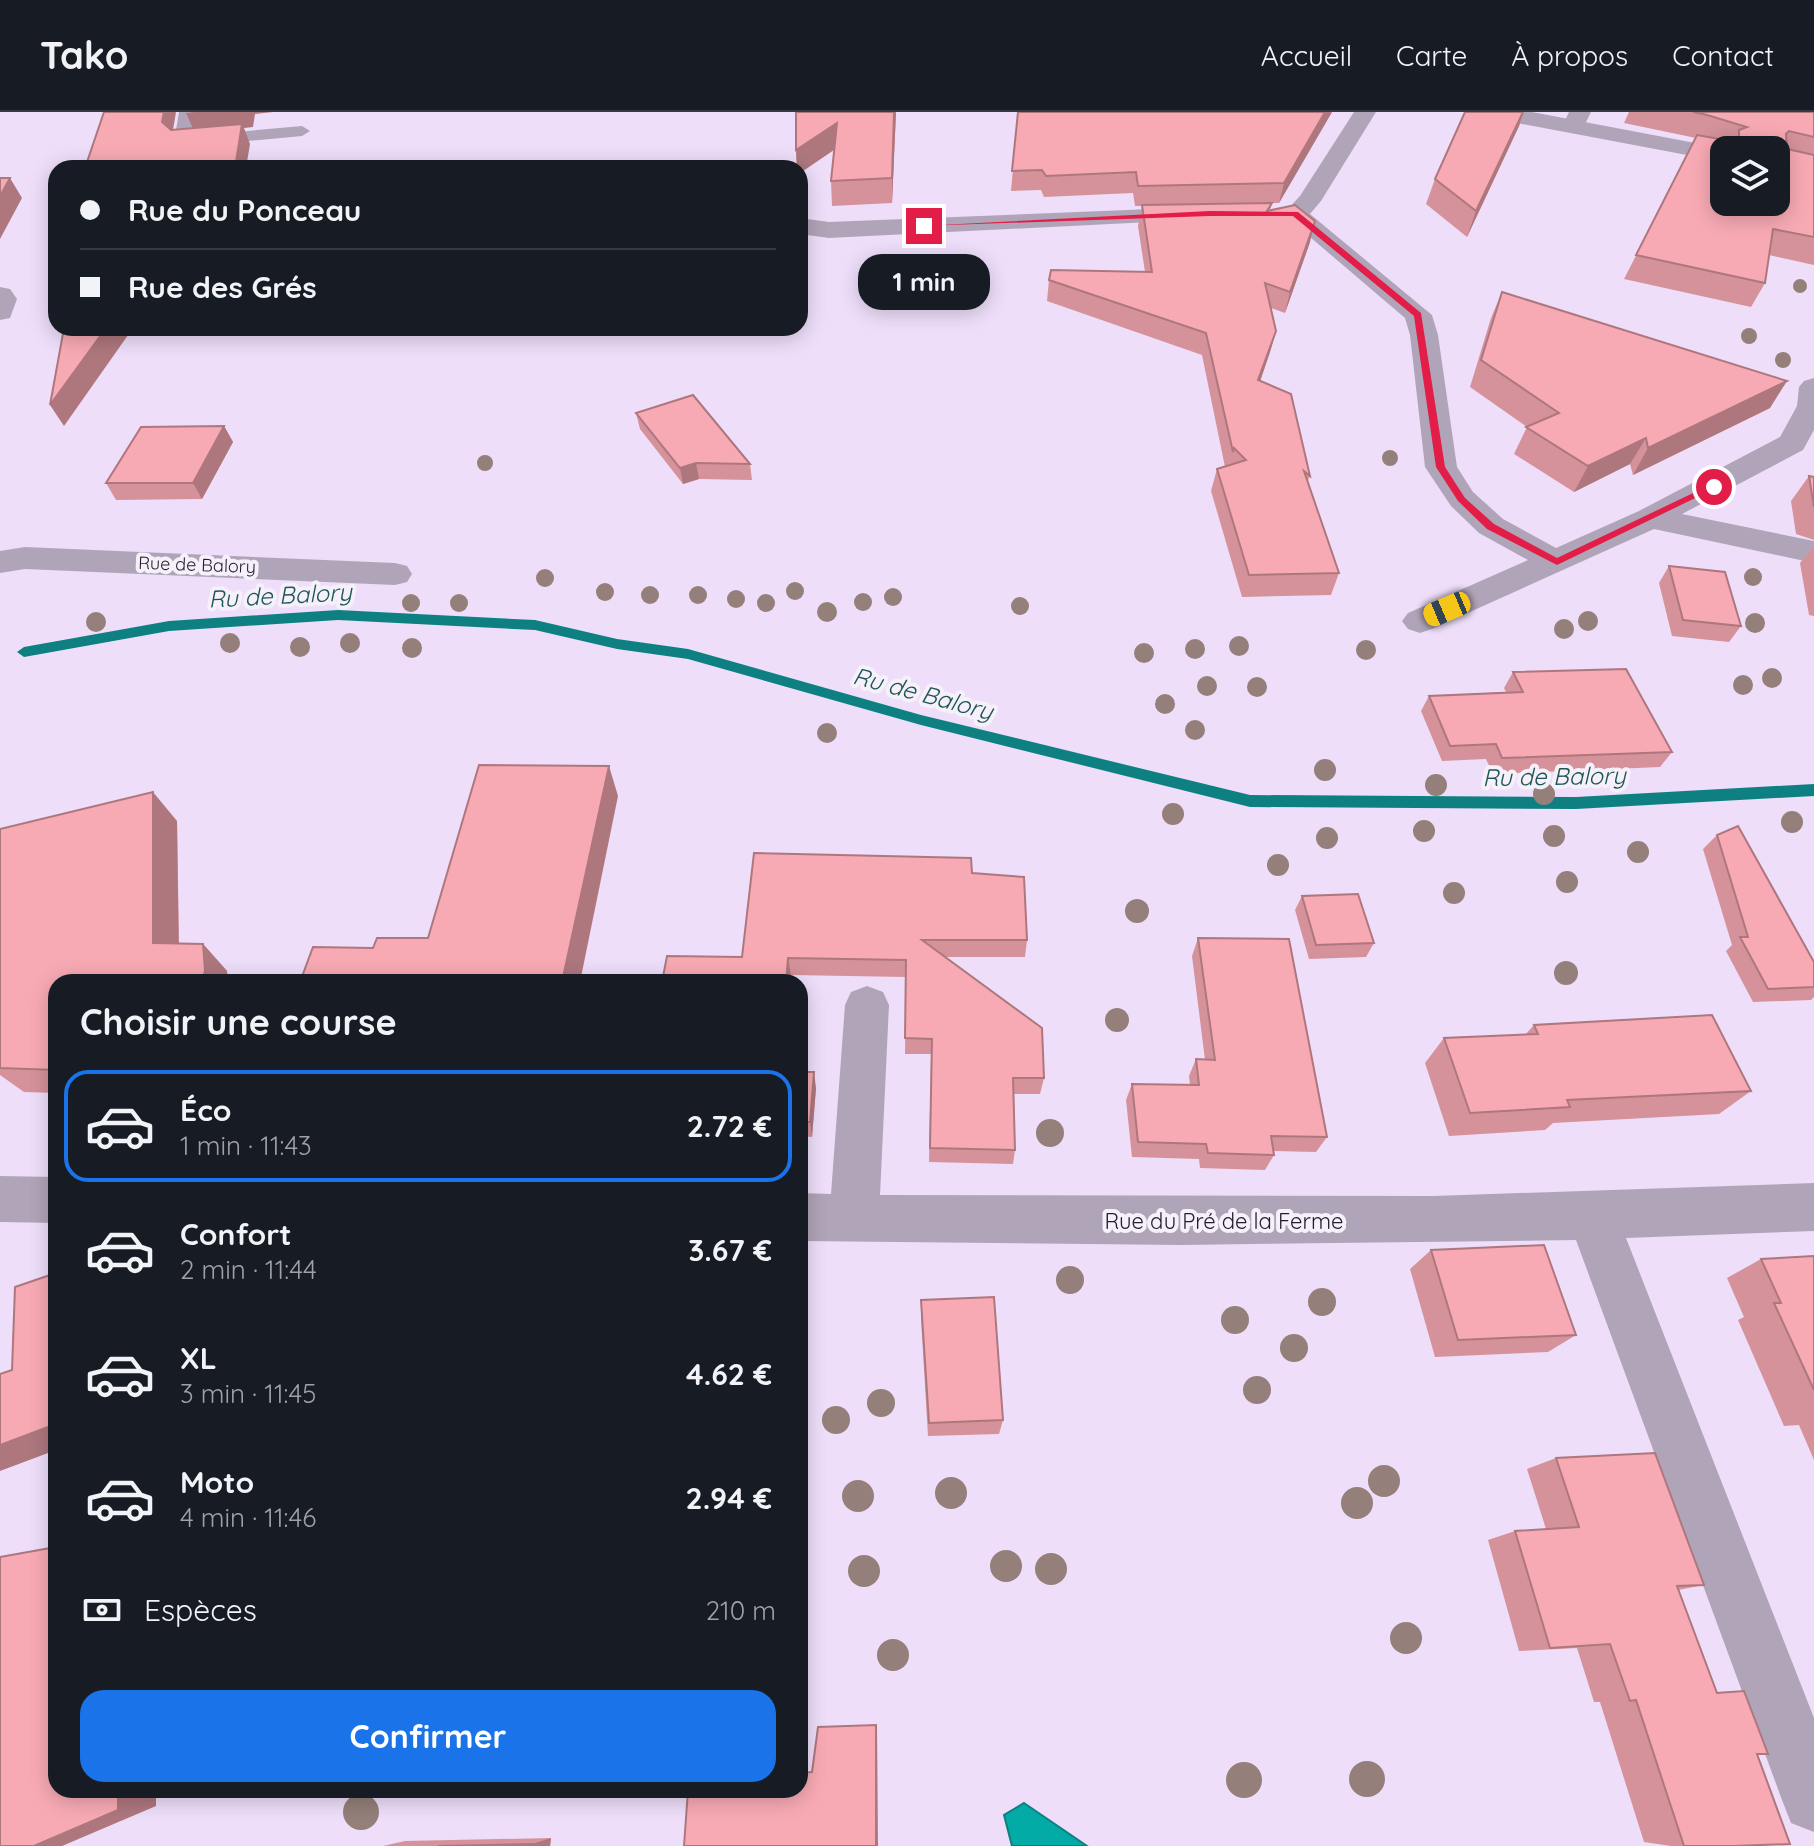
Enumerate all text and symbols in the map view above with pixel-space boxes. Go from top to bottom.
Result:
text: Tako [40,31,128,79]
text: Accueil [1261,38,1352,73]
text: Carte [1396,38,1467,73]
text: À propos [1511,38,1628,73]
text: Contact [1672,38,1774,73]
map controls [1710,136,1790,216]
button: layers [1710,136,1790,216]
text: Rue du Ponceau [128,191,361,229]
route end [906,208,942,244]
callout: 1 min [858,254,990,310]
text: 1 min [893,265,956,298]
text: Rue des Grés [128,268,317,306]
route start [1696,469,1732,505]
street label: Rue de Balory [138,551,256,578]
water label: Ru de Balory [207,576,354,614]
car [1420,589,1474,629]
water label: Ru de Balory [850,660,998,726]
water label: Ru de Balory [1482,760,1627,792]
text: Choisir une course [80,999,397,1044]
icon: car [84,1090,156,1162]
text: Éco [180,1091,231,1129]
text: 2.72 € [687,1107,772,1145]
text: 1 min · 11:43 [180,1129,312,1162]
street label: Rue du Pré de la Ferme [1105,1207,1343,1235]
icon: car [84,1214,156,1286]
text: Confort [180,1215,292,1253]
text: 3.67 € [688,1231,772,1269]
text: 2 min · 11:44 [180,1253,317,1286]
icon: car [84,1338,156,1410]
text: XL [180,1339,217,1377]
text: 4.62 € [686,1355,772,1393]
text: 3 min · 11:45 [180,1377,316,1410]
icon: car [84,1462,156,1534]
text: Moto [180,1463,254,1501]
text: 2.94 € [686,1479,772,1517]
text: 4 min · 11:46 [180,1501,316,1534]
icon: cash [80,1588,124,1632]
text: Espèces [144,1591,257,1629]
text: 210 m [706,1594,776,1627]
button: Confirmer [80,1690,776,1782]

